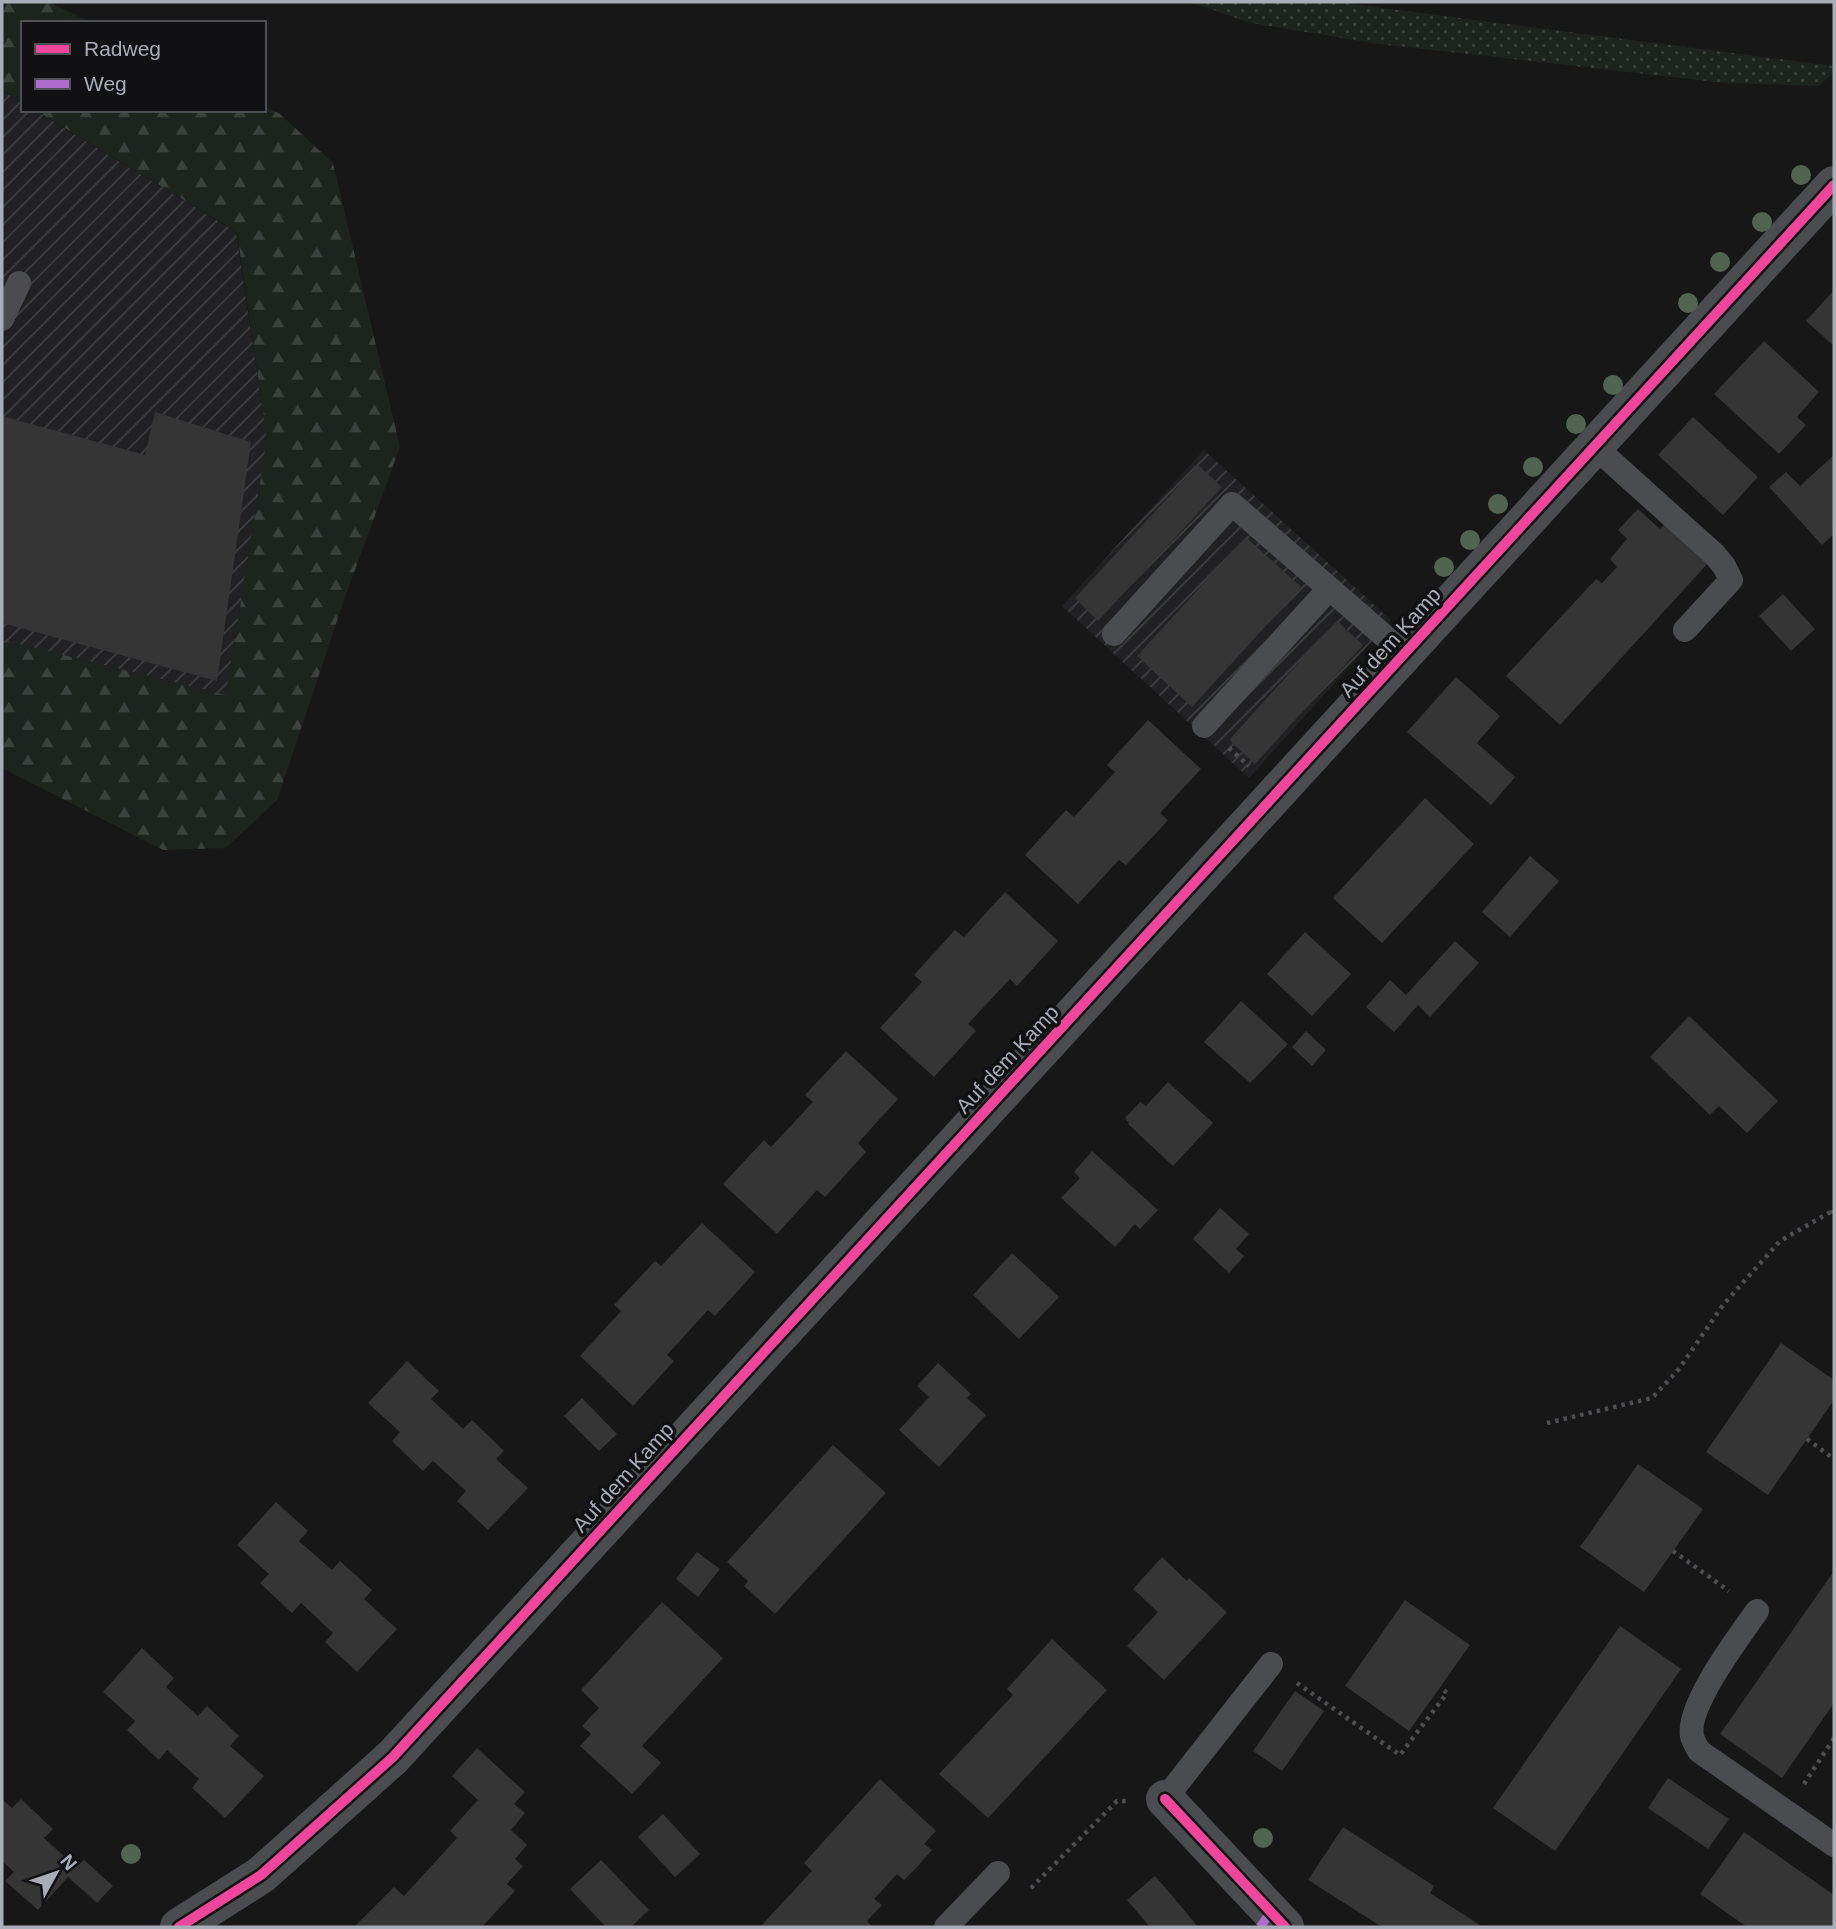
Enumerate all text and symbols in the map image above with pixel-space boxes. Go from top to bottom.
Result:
legend [21,21,266,112]
text: Radweg [84,37,161,60]
text: Weg [84,72,127,95]
street label: Auf dem Kamp [1335,583,1445,701]
street label: Auf dem Kamp [951,1000,1063,1118]
street label: Auf dem Kamp [568,1418,678,1536]
north arrow [21,1838,91,1908]
text: N [56,1850,81,1874]

